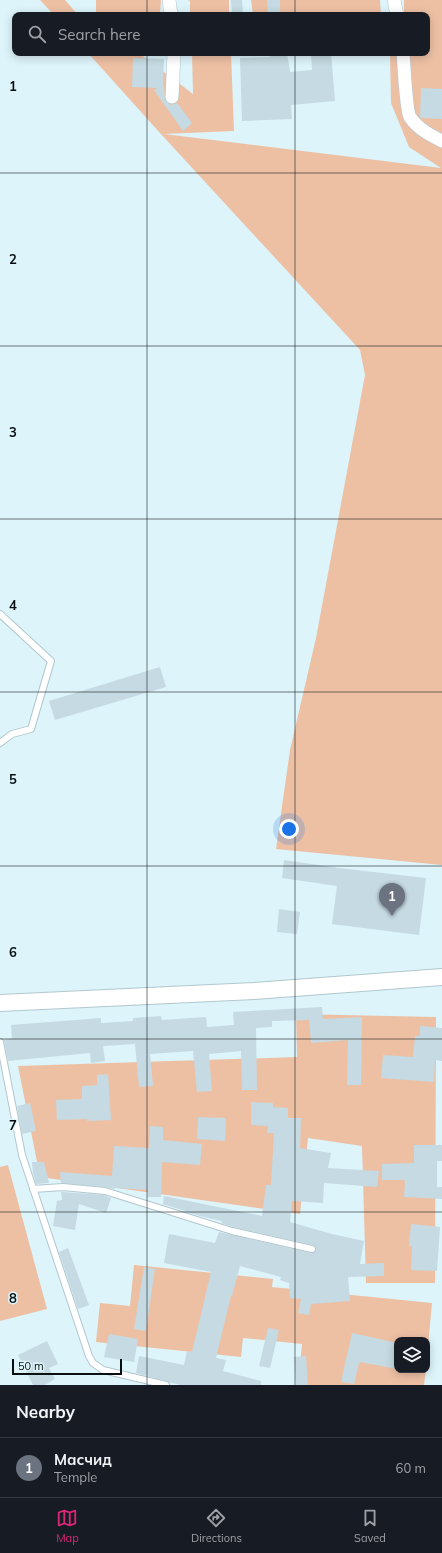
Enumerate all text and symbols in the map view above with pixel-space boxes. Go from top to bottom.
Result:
search box [12,12,430,56]
icon: search [26,23,48,45]
text: Search here [58,25,140,44]
text: 1 [9,78,17,94]
text: 2 [9,251,17,267]
text: 3 [9,424,17,440]
text: 4 [9,597,17,613]
text: 5 [9,771,17,787]
your location [279,819,299,839]
pin: 1 [379,883,405,916]
text: 6 [9,944,17,960]
text: 7 [9,1117,17,1133]
text: 8 [9,1290,17,1306]
map controls [394,1337,430,1373]
button: layers [394,1337,430,1373]
scale bar [12,1357,122,1376]
text: 50 m [18,1359,44,1373]
text: Nearby [16,1401,75,1422]
text: Масчид [54,1450,112,1469]
text: 1 [25,1460,33,1476]
text: 60 m [396,1460,426,1476]
text: Temple [54,1469,97,1485]
tab: Map [56,1507,79,1545]
tab: Directions [191,1507,242,1545]
tab: Saved [354,1507,386,1545]

